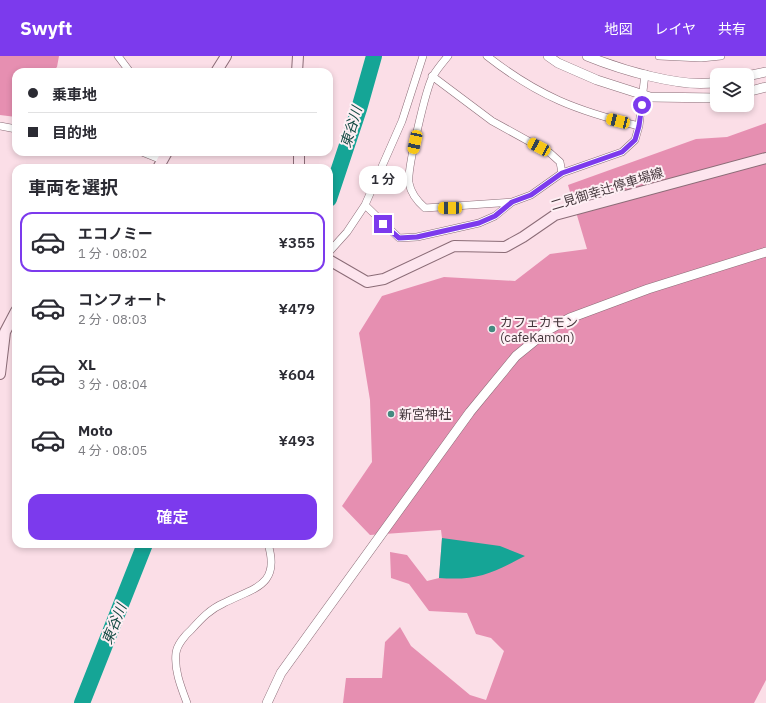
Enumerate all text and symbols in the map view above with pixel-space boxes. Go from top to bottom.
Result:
text: Swyft [20,16,72,40]
text: 地図 [604,20,632,38]
text: レイヤ [654,20,696,38]
text: 共有 [718,20,746,38]
map controls [710,68,754,112]
button: layers [710,68,754,112]
text: 乗車地 [52,85,97,104]
route start [633,96,651,114]
water label: 東谷川 [336,102,366,150]
car [605,112,631,130]
text: 目的地 [52,123,97,142]
car [407,129,423,155]
car [526,136,552,158]
street label: 二見御幸辻停車場線 [549,164,665,214]
callout: 1 分 [359,166,407,194]
text: 1 分 [371,171,395,188]
text: 車両を選択 [28,176,118,199]
car [438,202,462,214]
route end [374,215,392,233]
icon: car [30,224,66,260]
text: エコノミー [78,224,153,243]
text: ¥355 [278,233,315,252]
text: 1 分 · 08:02 [78,245,147,262]
icon: car [30,290,66,326]
text: コンフォート [78,290,168,309]
text: ¥479 [278,299,315,318]
text: 2 分 · 08:03 [78,311,147,328]
place label: カフェカモン (cafeKamon) [500,314,578,346]
marker: カフェカモン (cafeKamon) [487,324,497,334]
text: XL [78,355,96,374]
icon: car [30,356,66,392]
text: ¥604 [278,365,315,384]
text: 3 分 · 08:04 [78,376,147,393]
place label: 新宮神社 [399,406,451,423]
marker: 新宮神社 [386,409,396,419]
text: Moto [78,421,113,440]
icon: car [30,422,66,458]
text: ¥493 [278,431,315,450]
text: 4 分 · 08:05 [78,442,147,459]
button: 確定 [28,494,317,540]
water label: 東谷川 [98,599,131,647]

